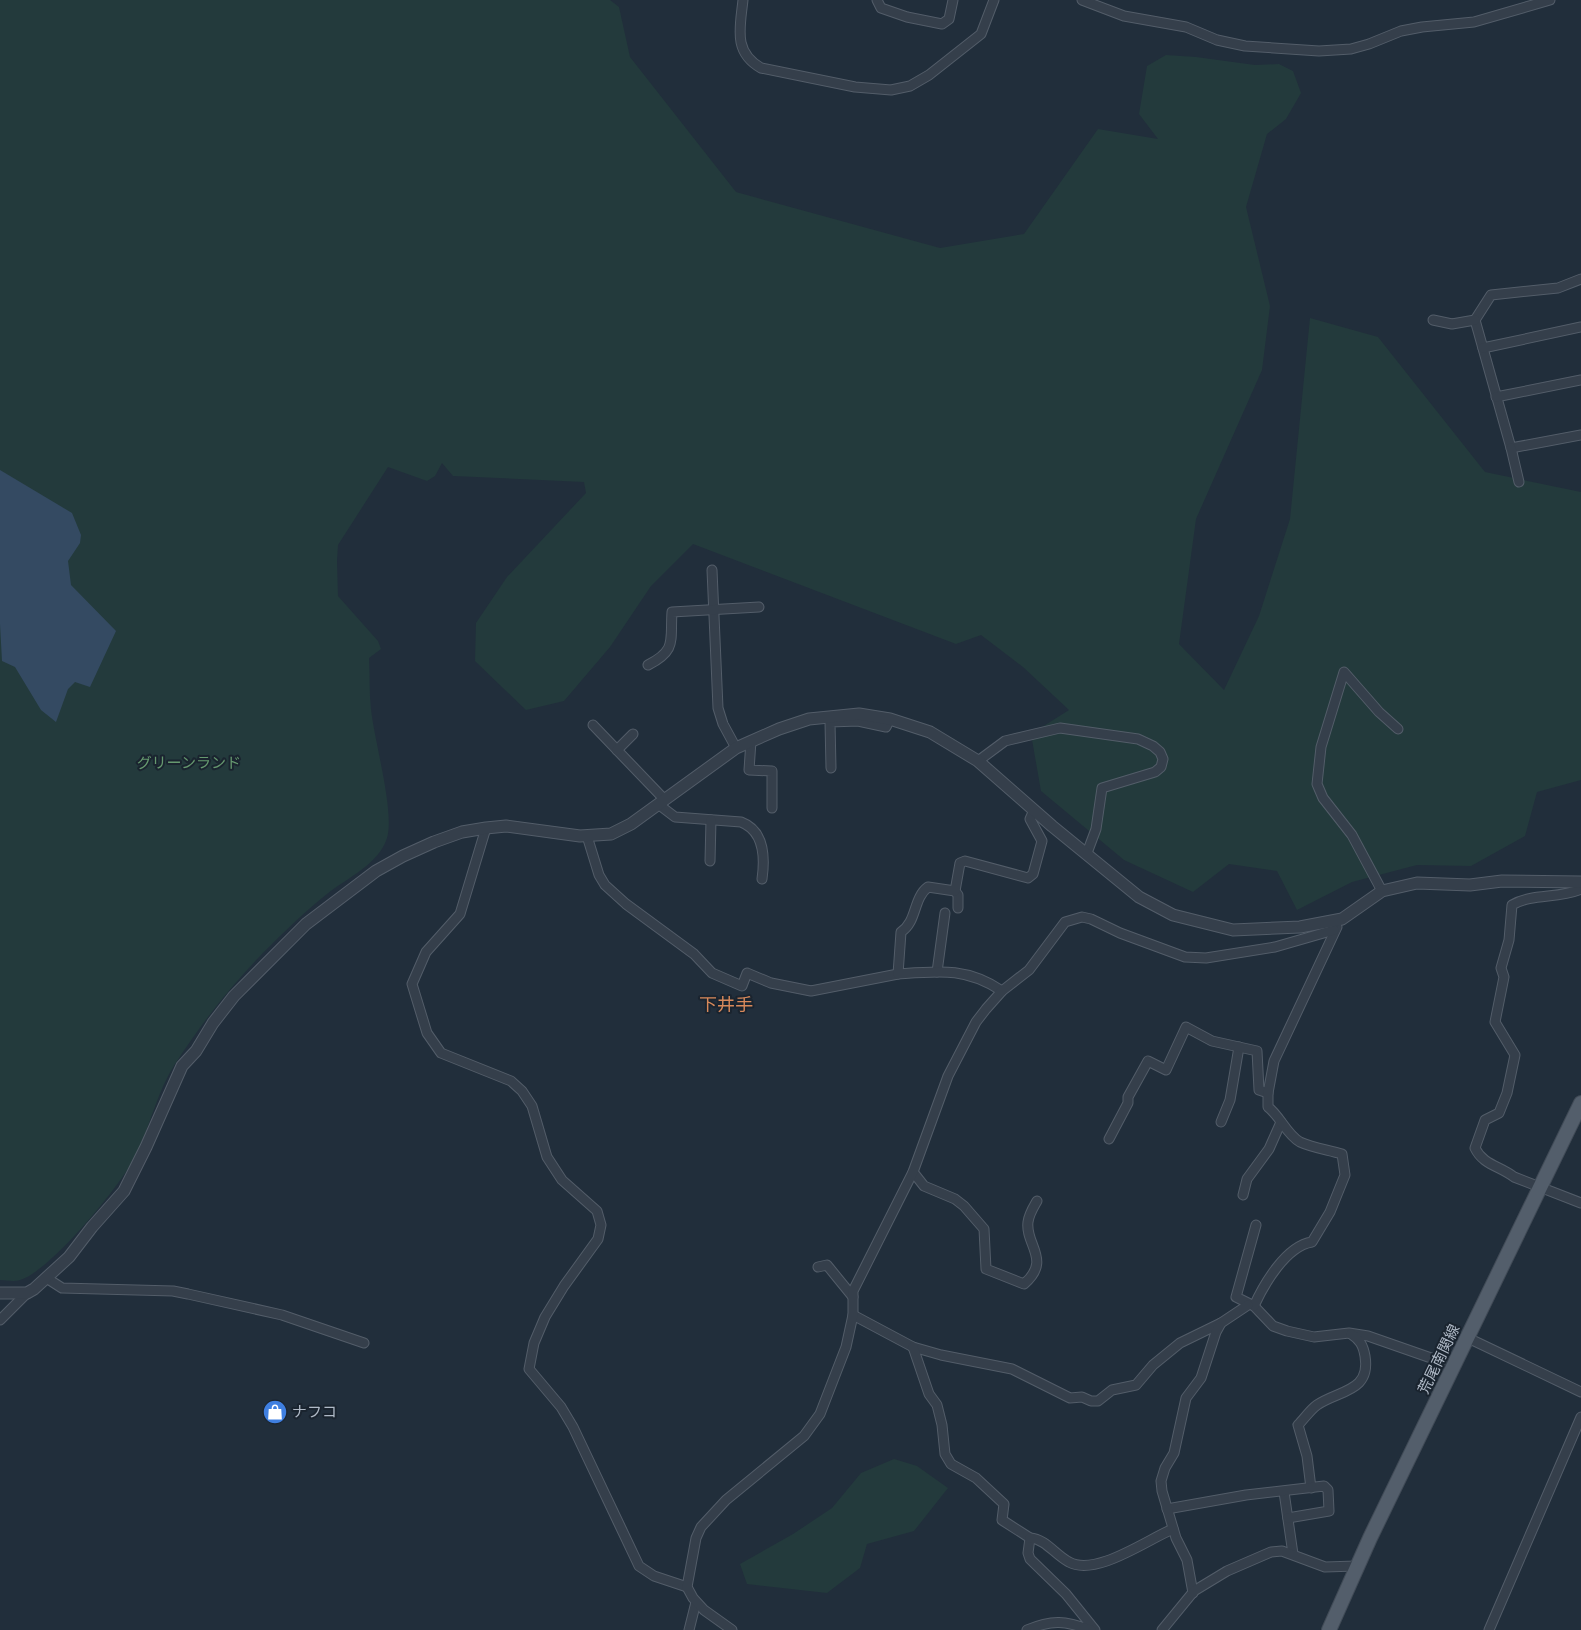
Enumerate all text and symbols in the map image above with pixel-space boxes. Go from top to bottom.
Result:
park label: グリーンランド [137,754,241,772]
district label: 下井手 [699,994,753,1015]
street label: 荒尾南関線 [1414,1321,1464,1397]
shop icon: ナフコ [262,1399,288,1425]
place label: ナフコ [292,1403,337,1421]

